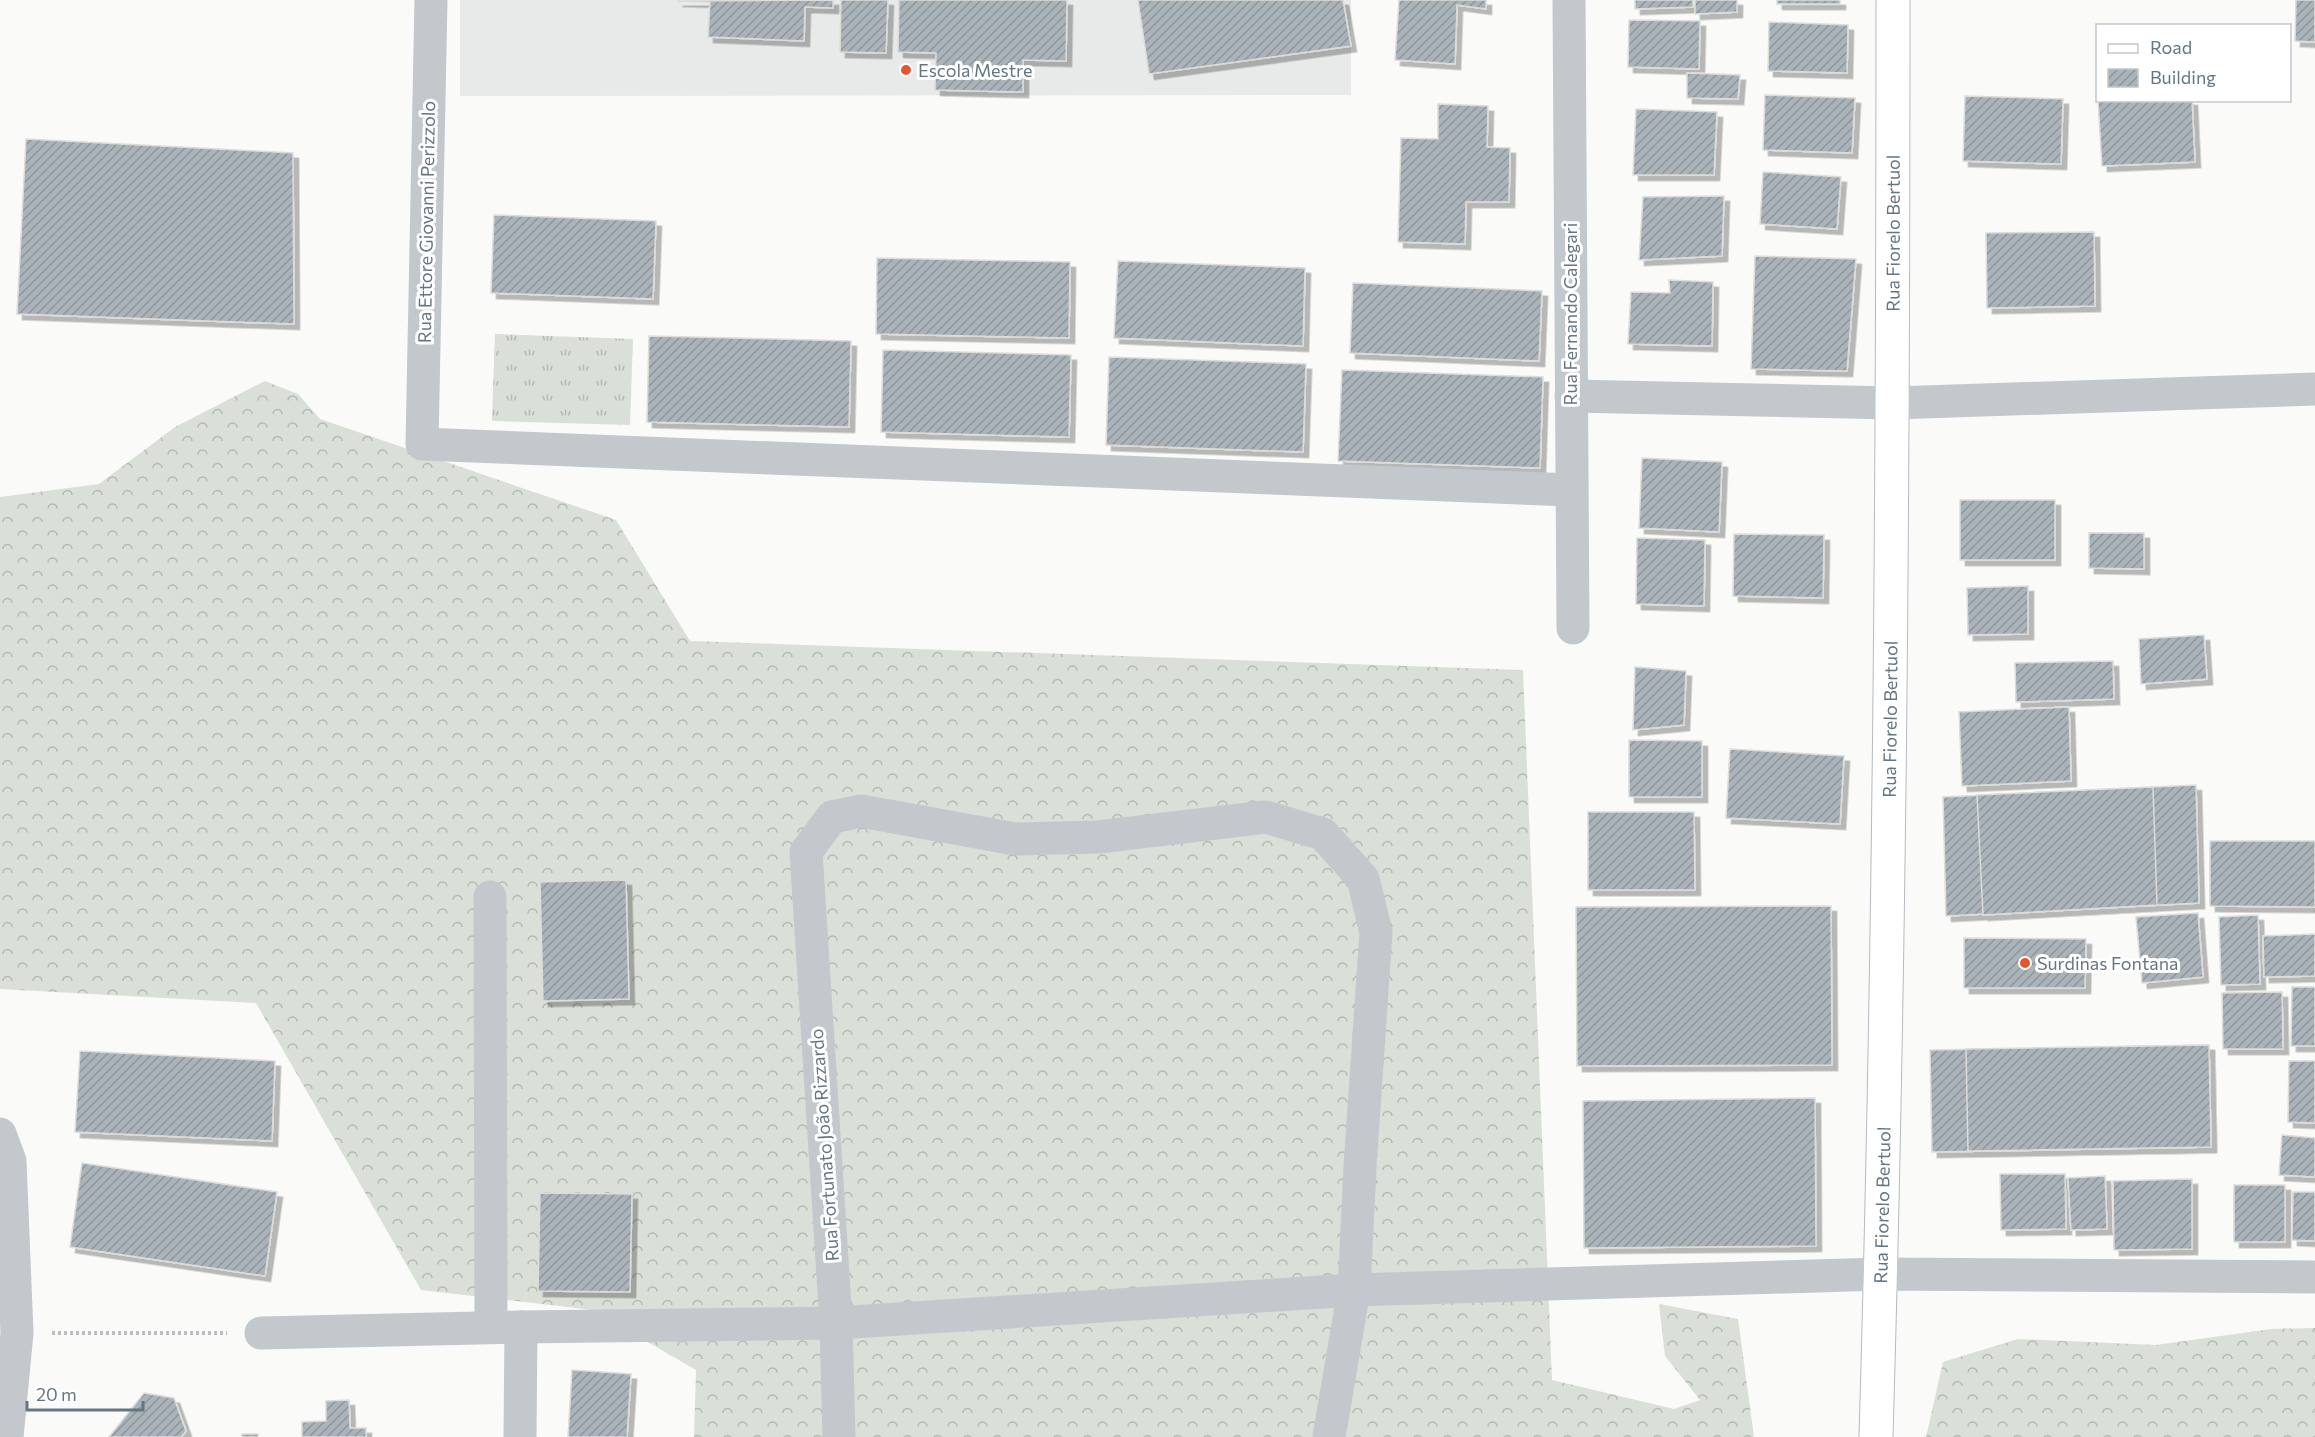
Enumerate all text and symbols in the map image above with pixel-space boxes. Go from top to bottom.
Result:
legend [2096,24,2291,102]
text: Road [2150,36,2192,58]
place label: Escola Mestre [918,59,1033,81]
marker: Escola Mestre [899,63,913,77]
text: Building [2150,66,2216,88]
street label: Rua Ettore Giovanni Perizzolo [413,101,439,343]
street label: Rua Fiorelo Bertuol [1881,155,1904,312]
street label: Rua Fernando Calegari [1559,223,1581,405]
street label: Rua Fiorelo Bertuol [1878,641,1902,798]
place label: Surdinas Fontana [2037,952,2178,974]
marker: Surdinas Fontana [2018,956,2032,970]
street label: Rua Fortunato João Rizzardo [805,1028,843,1262]
street label: Rua Fiorelo Bertuol [1869,1126,1895,1284]
scale bar [27,1374,142,1412]
text: 20 m [36,1383,77,1405]

